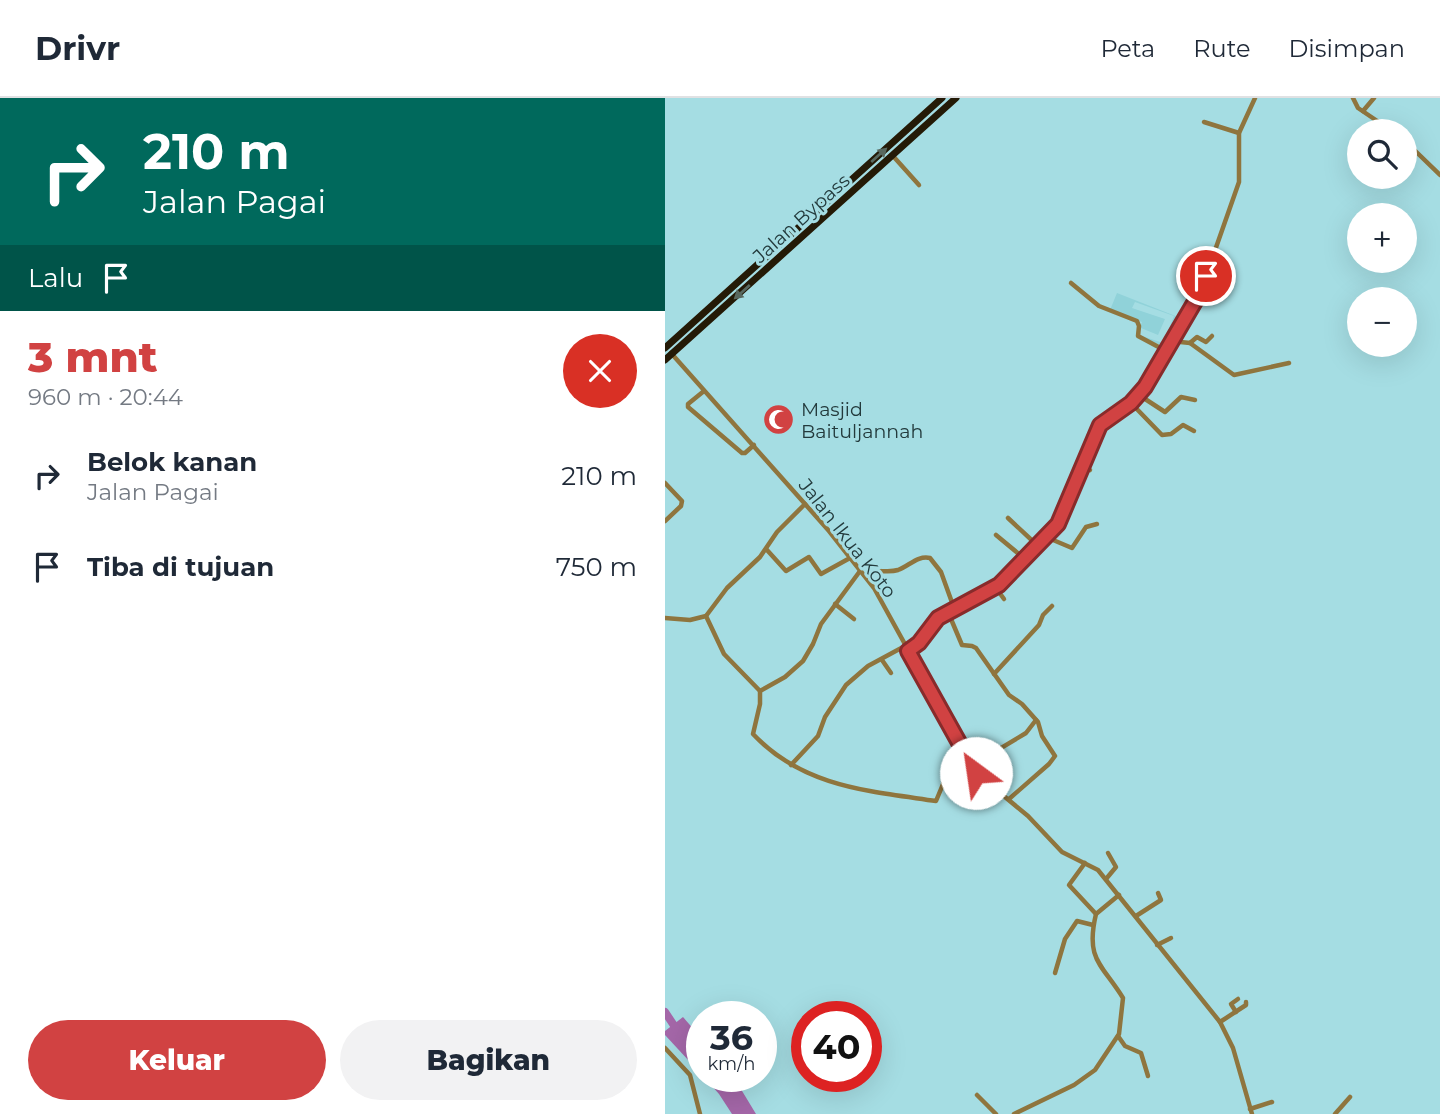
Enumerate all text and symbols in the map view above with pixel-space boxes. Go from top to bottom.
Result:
text: Drivr [35,28,120,68]
text: Peta [1100,34,1155,63]
text: Rute [1193,34,1251,63]
text: Disimpan [1289,34,1405,63]
map controls [1347,119,1417,357]
button: search [1347,119,1417,189]
text: 210 m [143,122,290,181]
icon: right [28,126,119,217]
one-way arrow [870,147,887,163]
street label: Jalan Bypass [748,169,854,268]
text: Jalan Pagai [143,182,326,221]
button: + [1347,203,1417,273]
pin [1176,246,1236,306]
icon: arrive [1187,257,1225,295]
icon: arrive [97,259,135,297]
text: Lalu [28,262,83,294]
one-way arrow [733,284,751,300]
button: − [1347,287,1417,357]
text: 3 mnt [28,331,157,383]
button: close [563,334,637,408]
text: 960 m · 20:44 [28,383,183,411]
place label: Masjid Baituljannah [801,398,923,443]
mosque icon: Masjid Baituljannah [761,403,795,437]
text: Belok kanan [87,446,257,478]
icon: right [28,457,66,495]
text: 210 m [561,460,637,492]
street label: Jalan Ikua Koto [793,473,901,603]
text: Jalan Pagai [87,478,219,506]
icon: arrive [28,548,66,586]
text: Tiba di tujuan [87,551,274,583]
text: 750 m [556,551,637,583]
position arrow [939,736,1013,810]
speed limit sign: 40 [791,1001,882,1092]
text: 36 [710,1016,753,1059]
button: Keluar [28,1020,326,1100]
button: Bagikan [340,1020,637,1100]
text: km/h [707,1053,756,1075]

